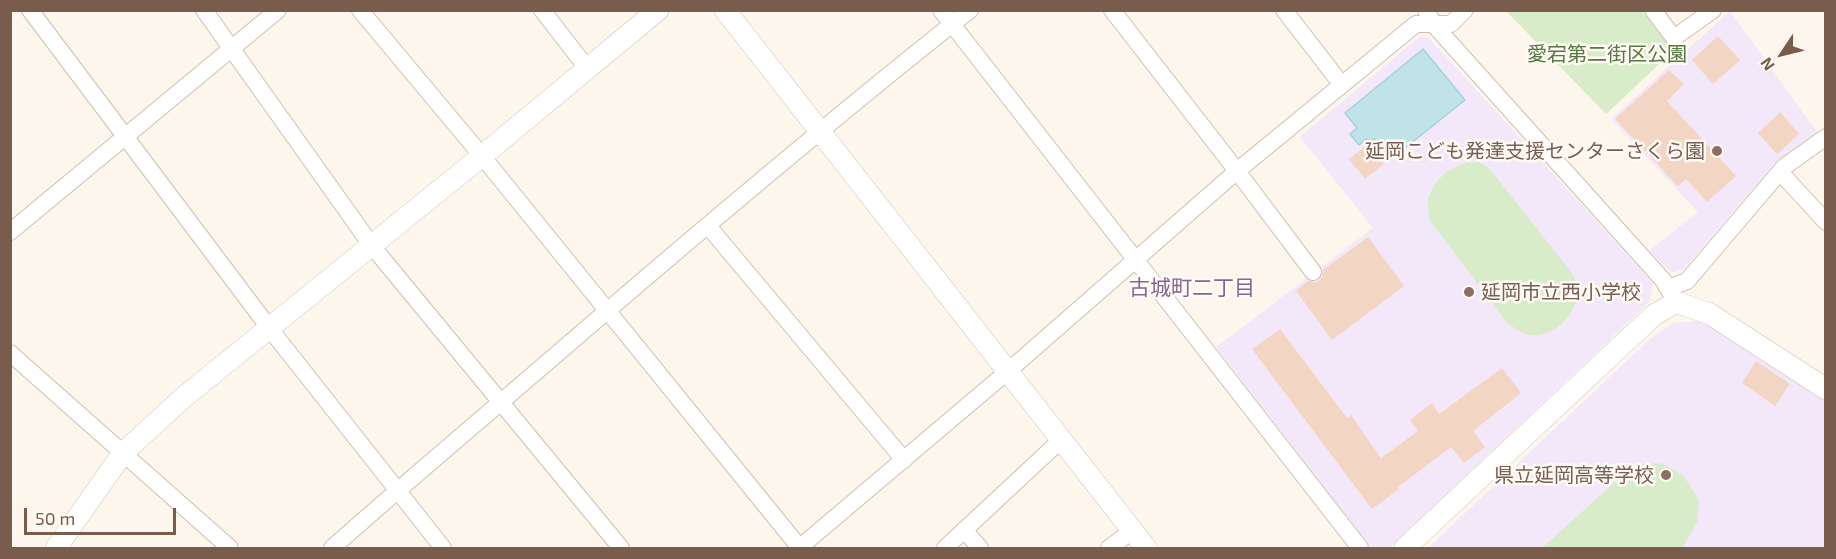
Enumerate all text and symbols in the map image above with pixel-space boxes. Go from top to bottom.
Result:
north arrow [1752,24,1812,84]
park label: 愛宕第二街区公園 [1527,42,1687,66]
text: N [1756,54,1778,75]
place label: 延岡こども発達支援センターさくら園 [1365,139,1705,163]
marker: 延岡こども発達支援センターさくら園 [1710,144,1724,158]
district label: 古城町二丁目 [1129,275,1255,301]
place label: 延岡市立西小学校 [1481,280,1641,304]
marker: 延岡市立西小学校 [1462,285,1476,299]
place label: 県立延岡高等学校 [1494,463,1654,487]
marker: 県立延岡高等学校 [1659,468,1673,482]
scale bar [27,496,178,534]
text: 50 m [35,507,75,529]

